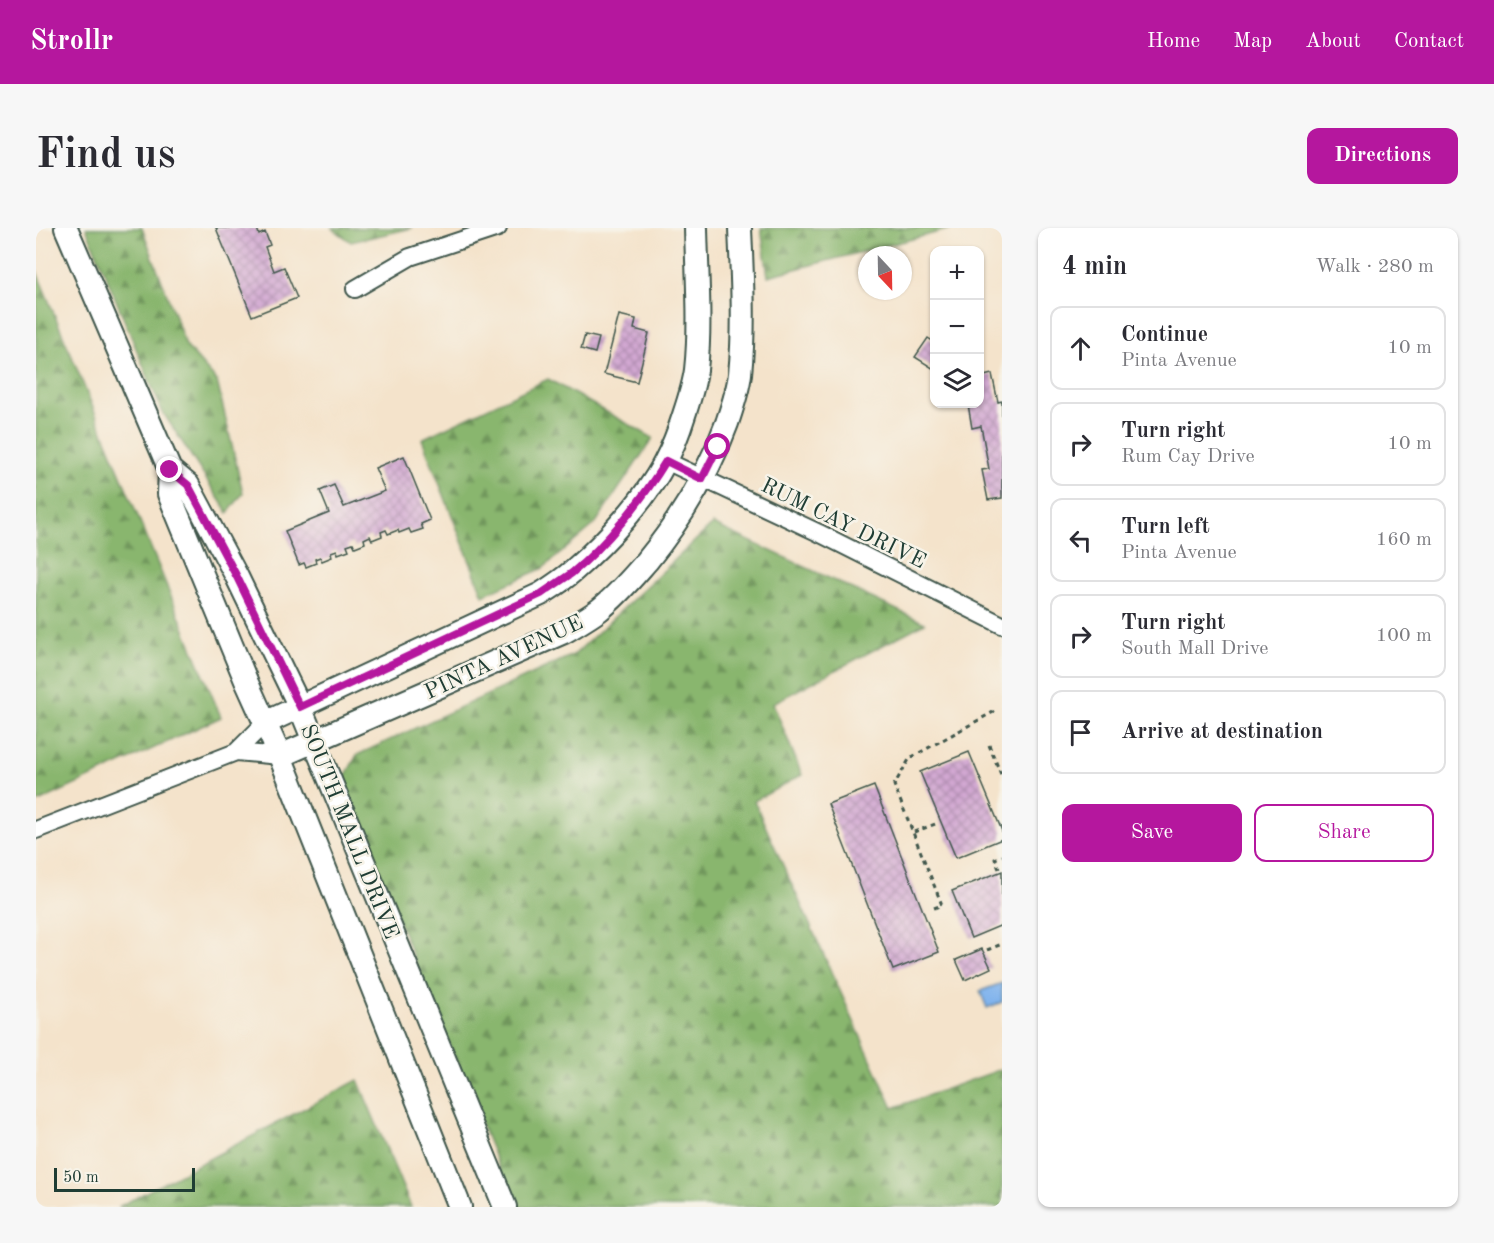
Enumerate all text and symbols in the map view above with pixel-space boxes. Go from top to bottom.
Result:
text: Strollr [30,28,113,56]
text: Home [1147,31,1200,52]
text: Map [1233,31,1272,52]
text: About [1305,31,1361,52]
text: Contact [1394,31,1464,52]
button: Directions [1307,128,1458,184]
text: Find us [36,135,175,177]
north arrow [858,246,912,300]
map controls [930,246,984,408]
button: + [930,246,984,300]
text: 4 min [1062,254,1127,280]
text: Walk · 280 m [1315,257,1434,277]
button: − [930,300,984,354]
text: Continue [1121,324,1208,346]
icon: ahead [1064,332,1097,365]
text: 10 m [1387,338,1432,358]
text: Pinta Avenue [1121,351,1237,371]
button: layers [930,354,984,408]
text: Turn right [1121,420,1225,442]
icon: right [1064,428,1097,461]
route start [704,433,730,459]
text: 10 m [1387,434,1432,454]
text: Rum Cay Drive [1121,447,1255,467]
route end [156,456,182,482]
street label: RUM CAY DRIVE [757,474,929,573]
text: Turn left [1121,516,1210,538]
icon: left [1064,524,1097,557]
text: 160 m [1376,530,1432,550]
text: Pinta Avenue [1121,543,1237,563]
street label: PINTA AVENUE [421,611,587,704]
text: Turn right [1121,612,1225,634]
icon: right [1064,620,1097,653]
text: 100 m [1376,626,1432,646]
text: South Mall Drive [1121,639,1269,659]
icon: arrive [1064,716,1097,749]
street label: SOUTH MALL DRIVE [296,721,402,942]
text: Arrive at destination [1121,721,1323,743]
button: Save [1062,804,1242,862]
button: Share [1254,804,1434,862]
scale bar [54,1165,195,1192]
text: 50 m [63,1170,99,1186]

